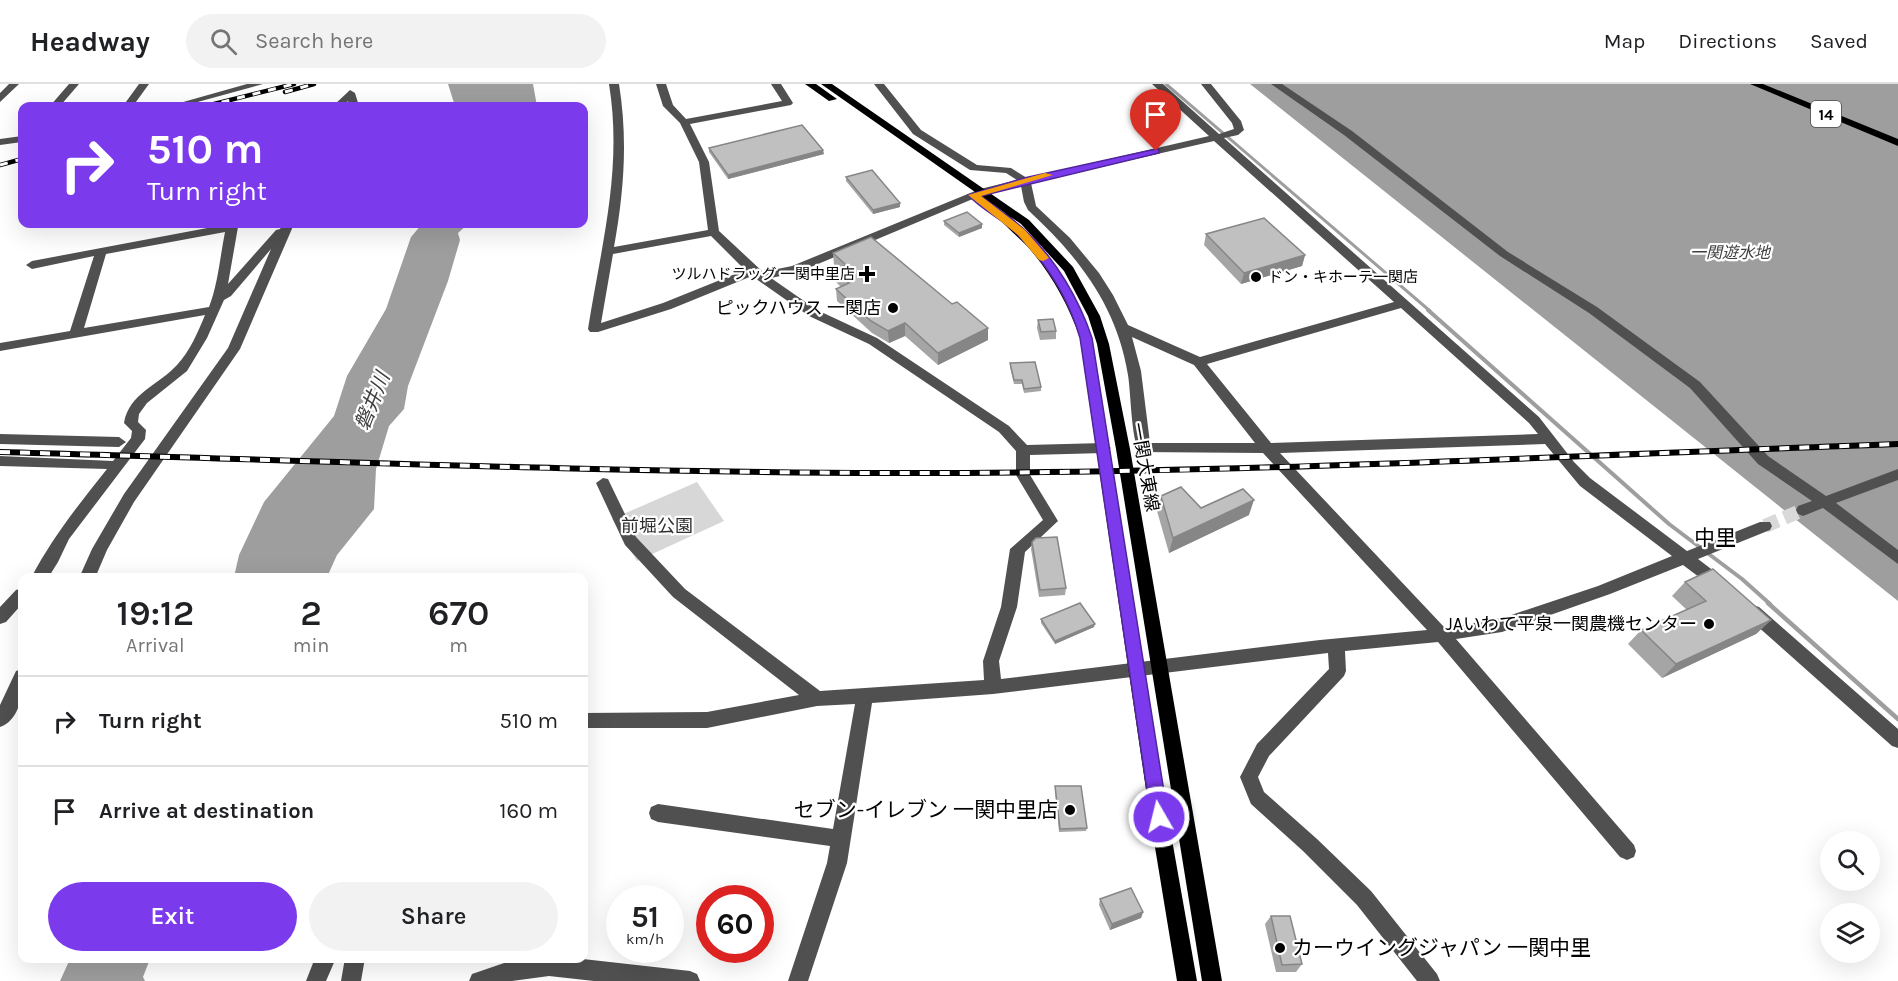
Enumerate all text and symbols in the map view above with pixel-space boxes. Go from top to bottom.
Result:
search box [186,14,606,68]
text: Headway [30,25,150,58]
icon: search [207,25,240,58]
text: Search here [255,28,373,54]
text: Map [1604,29,1645,53]
text: Directions [1678,29,1777,53]
text: Saved [1810,29,1868,53]
pin [1130,89,1181,151]
icon: arrive [1139,98,1172,131]
road number: 14 [1811,101,1841,127]
text: 510 m [147,124,263,174]
icon: right [48,126,126,204]
text: Turn right [147,175,267,207]
water label: 一関遊水地 [1690,243,1772,262]
place label: ツルハドラッグ 一関中里店 [671,265,855,283]
marker: ツルハドラッグ 一関中里店 [860,267,874,281]
place label: ドン・キホーテ一関店 [1268,268,1418,286]
marker: ドン・キホーテ一関店 [1249,270,1263,284]
place label: ピックハウス 一関店 [716,297,881,319]
marker: ピックハウス 一関店 [886,301,900,315]
water label: 磐井川 [351,367,395,433]
street label: 一関大東線 [1126,421,1164,513]
park label: 前堀公園 [621,515,693,537]
district label: 中里 [1694,526,1736,550]
text: 19:12 [117,592,194,634]
text: 2 [300,592,322,634]
text: 670 [428,592,489,634]
place label: JAいわて平泉一関農機センター [1445,613,1697,635]
marker: JAいわて平泉一関農機センター [1702,617,1716,631]
text: Arrival [126,634,185,657]
text: min [293,634,329,657]
text: m [449,634,468,657]
icon: right [48,705,81,738]
text: Turn right [99,708,202,734]
text: 510 m [499,708,558,734]
position arrow [1127,785,1191,849]
icon: arrive [48,795,81,828]
text: Arrive at destination [99,798,314,824]
text: 160 m [499,798,558,824]
place label: セブン-イレブン 一関中里店 [794,798,1058,822]
marker: セブン-イレブン 一関中里店 [1063,803,1077,817]
map controls [1820,831,1880,963]
button: search [1820,831,1880,891]
button: Exit [48,882,297,951]
button: Share [309,882,558,951]
speed limit sign: 60 [696,885,774,963]
text: 51 [631,899,659,935]
button: layers [1820,903,1880,963]
text: km/h [626,930,664,948]
place label: カーウイングジャパン 一関中里 [1292,936,1591,960]
marker: カーウイングジャパン 一関中里 [1273,941,1287,955]

